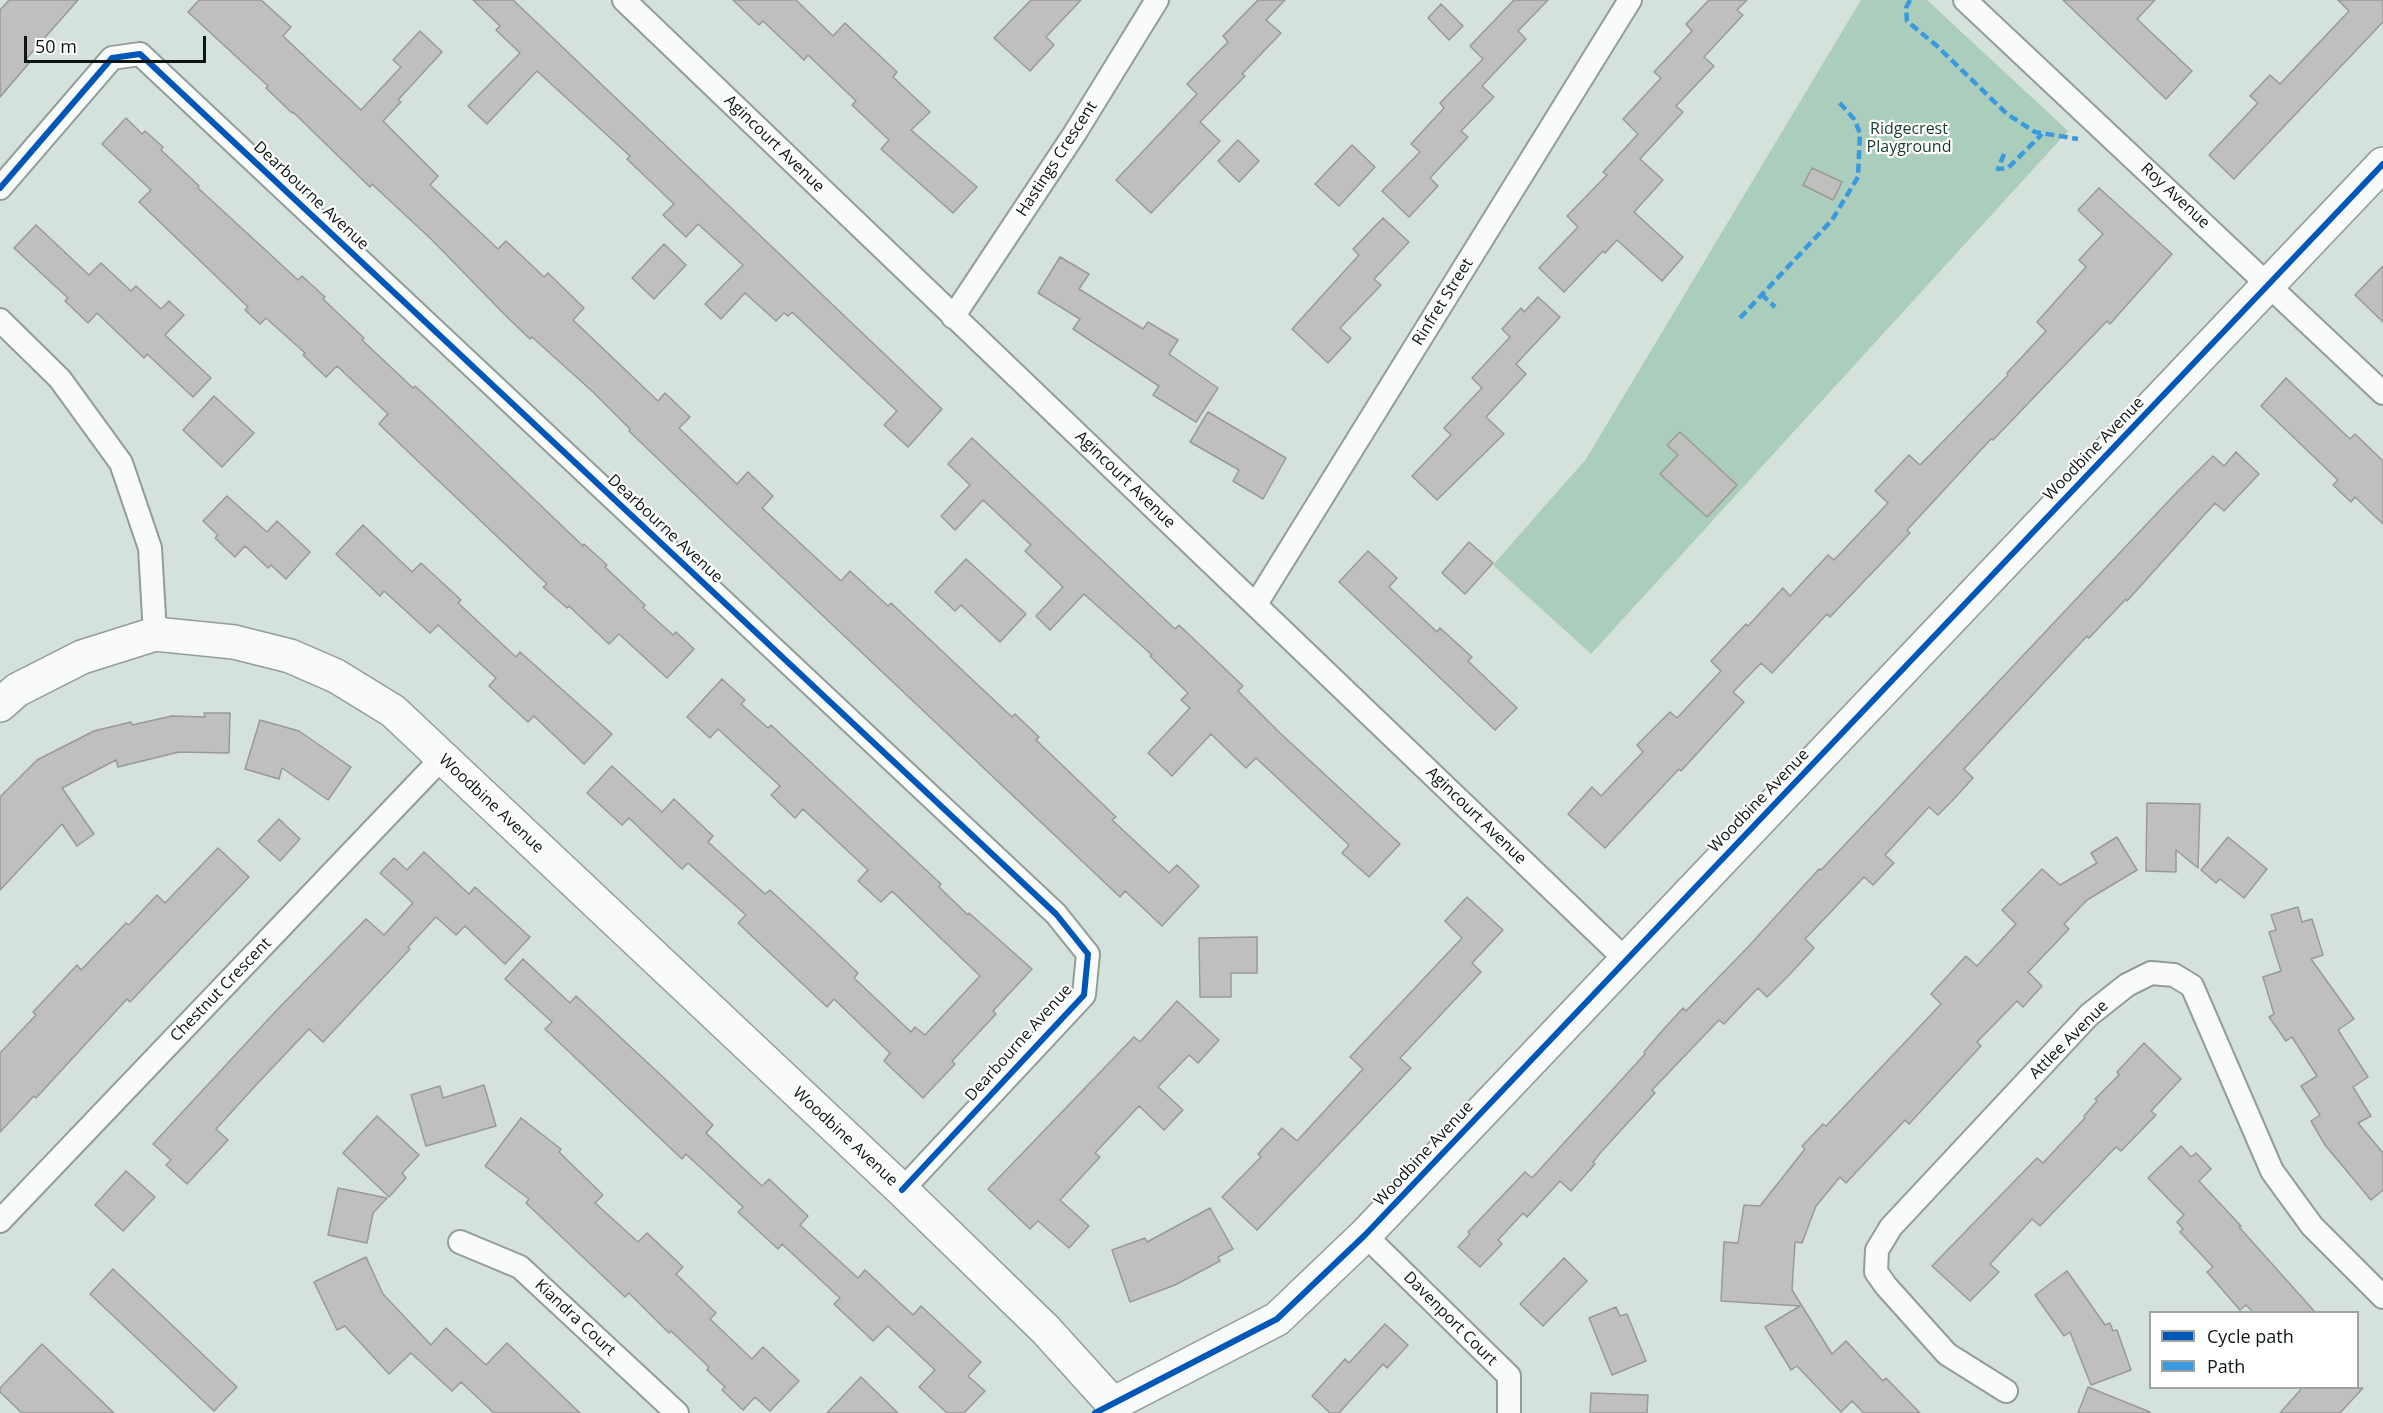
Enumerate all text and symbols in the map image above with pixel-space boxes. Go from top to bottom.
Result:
scale bar [27,24,208,62]
text: 50 m [35,34,77,58]
street label: Agincourt Avenue [720,91,828,197]
street label: Hastings Crescent [1013,98,1101,220]
park label: Ridgecrest Playground [1867,119,1951,157]
street label: Dearbourne Avenue [249,138,373,254]
street label: Roy Avenue [2137,159,2213,233]
street label: Rinfret Street [1409,255,1477,349]
street label: Woodbine Avenue [2040,393,2148,505]
street label: Agincourt Avenue [1071,427,1179,533]
street label: Dearbourne Avenue [603,471,727,587]
street label: Woodbine Avenue [1705,745,1813,857]
street label: Woodbine Avenue [435,751,547,857]
street label: Agincourt Avenue [1422,763,1530,869]
street label: Chestnut Crescent [166,934,276,1046]
street label: Dearbourne Avenue [962,981,1076,1105]
street label: Attlee Avenue [2026,997,2112,1083]
street label: Woodbine Avenue [789,1084,901,1190]
street label: Woodbine Avenue [1371,1098,1477,1210]
street label: Davenport Court [1399,1268,1501,1370]
street label: Kiandra Court [531,1276,619,1360]
legend [2149,1311,2359,1389]
text: Cycle path [2207,1324,2294,1348]
text: Path [2207,1354,2245,1378]

